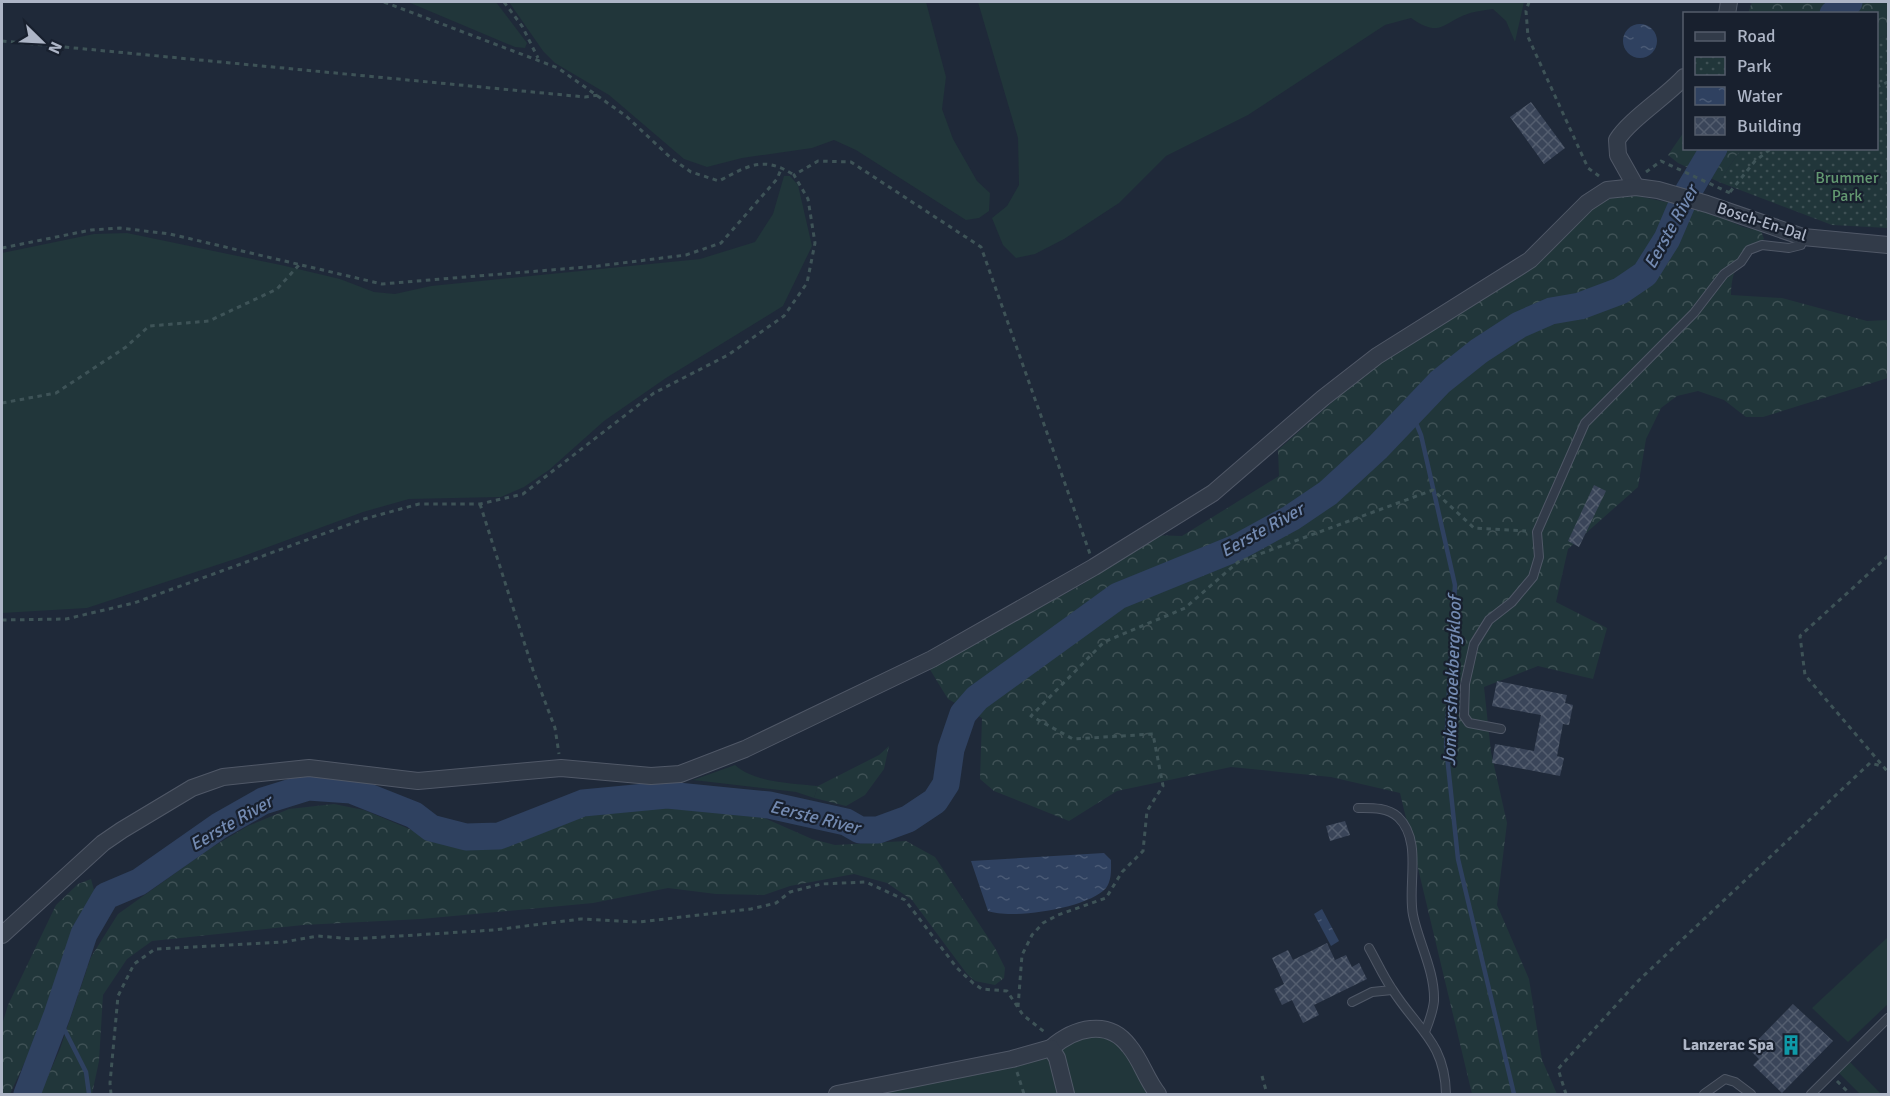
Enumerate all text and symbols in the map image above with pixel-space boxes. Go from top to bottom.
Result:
north arrow [12,12,72,72]
legend [1683,12,1878,150]
text: Road [1737,25,1776,47]
text: N [43,39,66,57]
text: Park [1737,55,1772,77]
text: Water [1737,85,1783,107]
text: Building [1737,115,1801,137]
park label: Brummer Park [1815,168,1879,206]
water label: Eerste River [1639,179,1704,272]
street label: Bosch-En-Dal [1715,198,1810,246]
water label: Eerste River [1217,497,1310,562]
water label: Jonkershoekbergkloof [1438,592,1466,766]
water label: Eerste River [186,789,278,855]
water label: Eerste River [768,795,864,839]
building icon: Lanzerac Spa [1779,1033,1803,1057]
place label: Lanzerac Spa [1683,1035,1774,1055]

